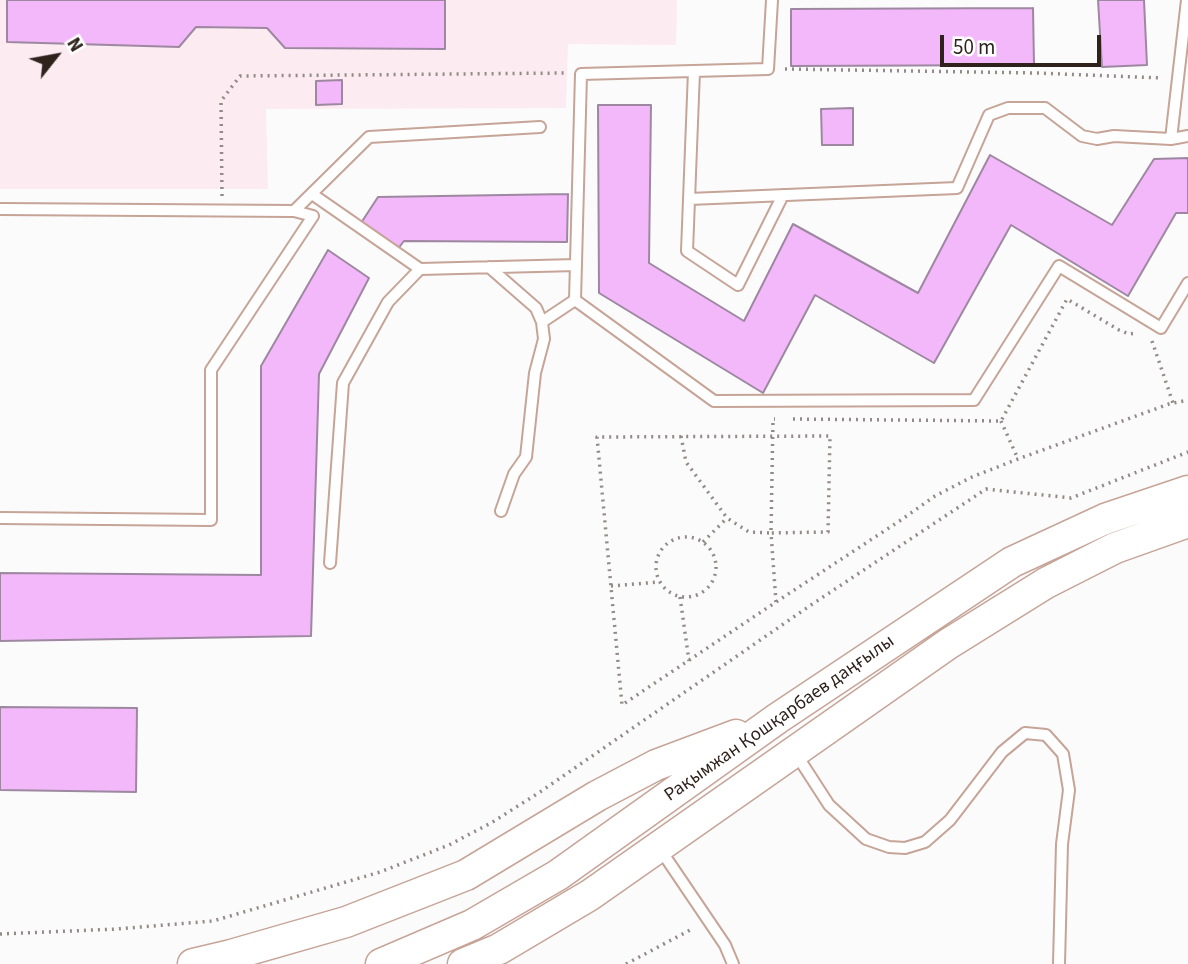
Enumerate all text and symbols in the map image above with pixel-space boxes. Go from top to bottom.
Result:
north arrow [21,21,91,91]
scale bar [943,21,1104,65]
text: 50 m [953,32,995,62]
text: N [60,33,89,57]
street label: Рақымжан Қошқарбаев даңғылы [661,631,899,807]

